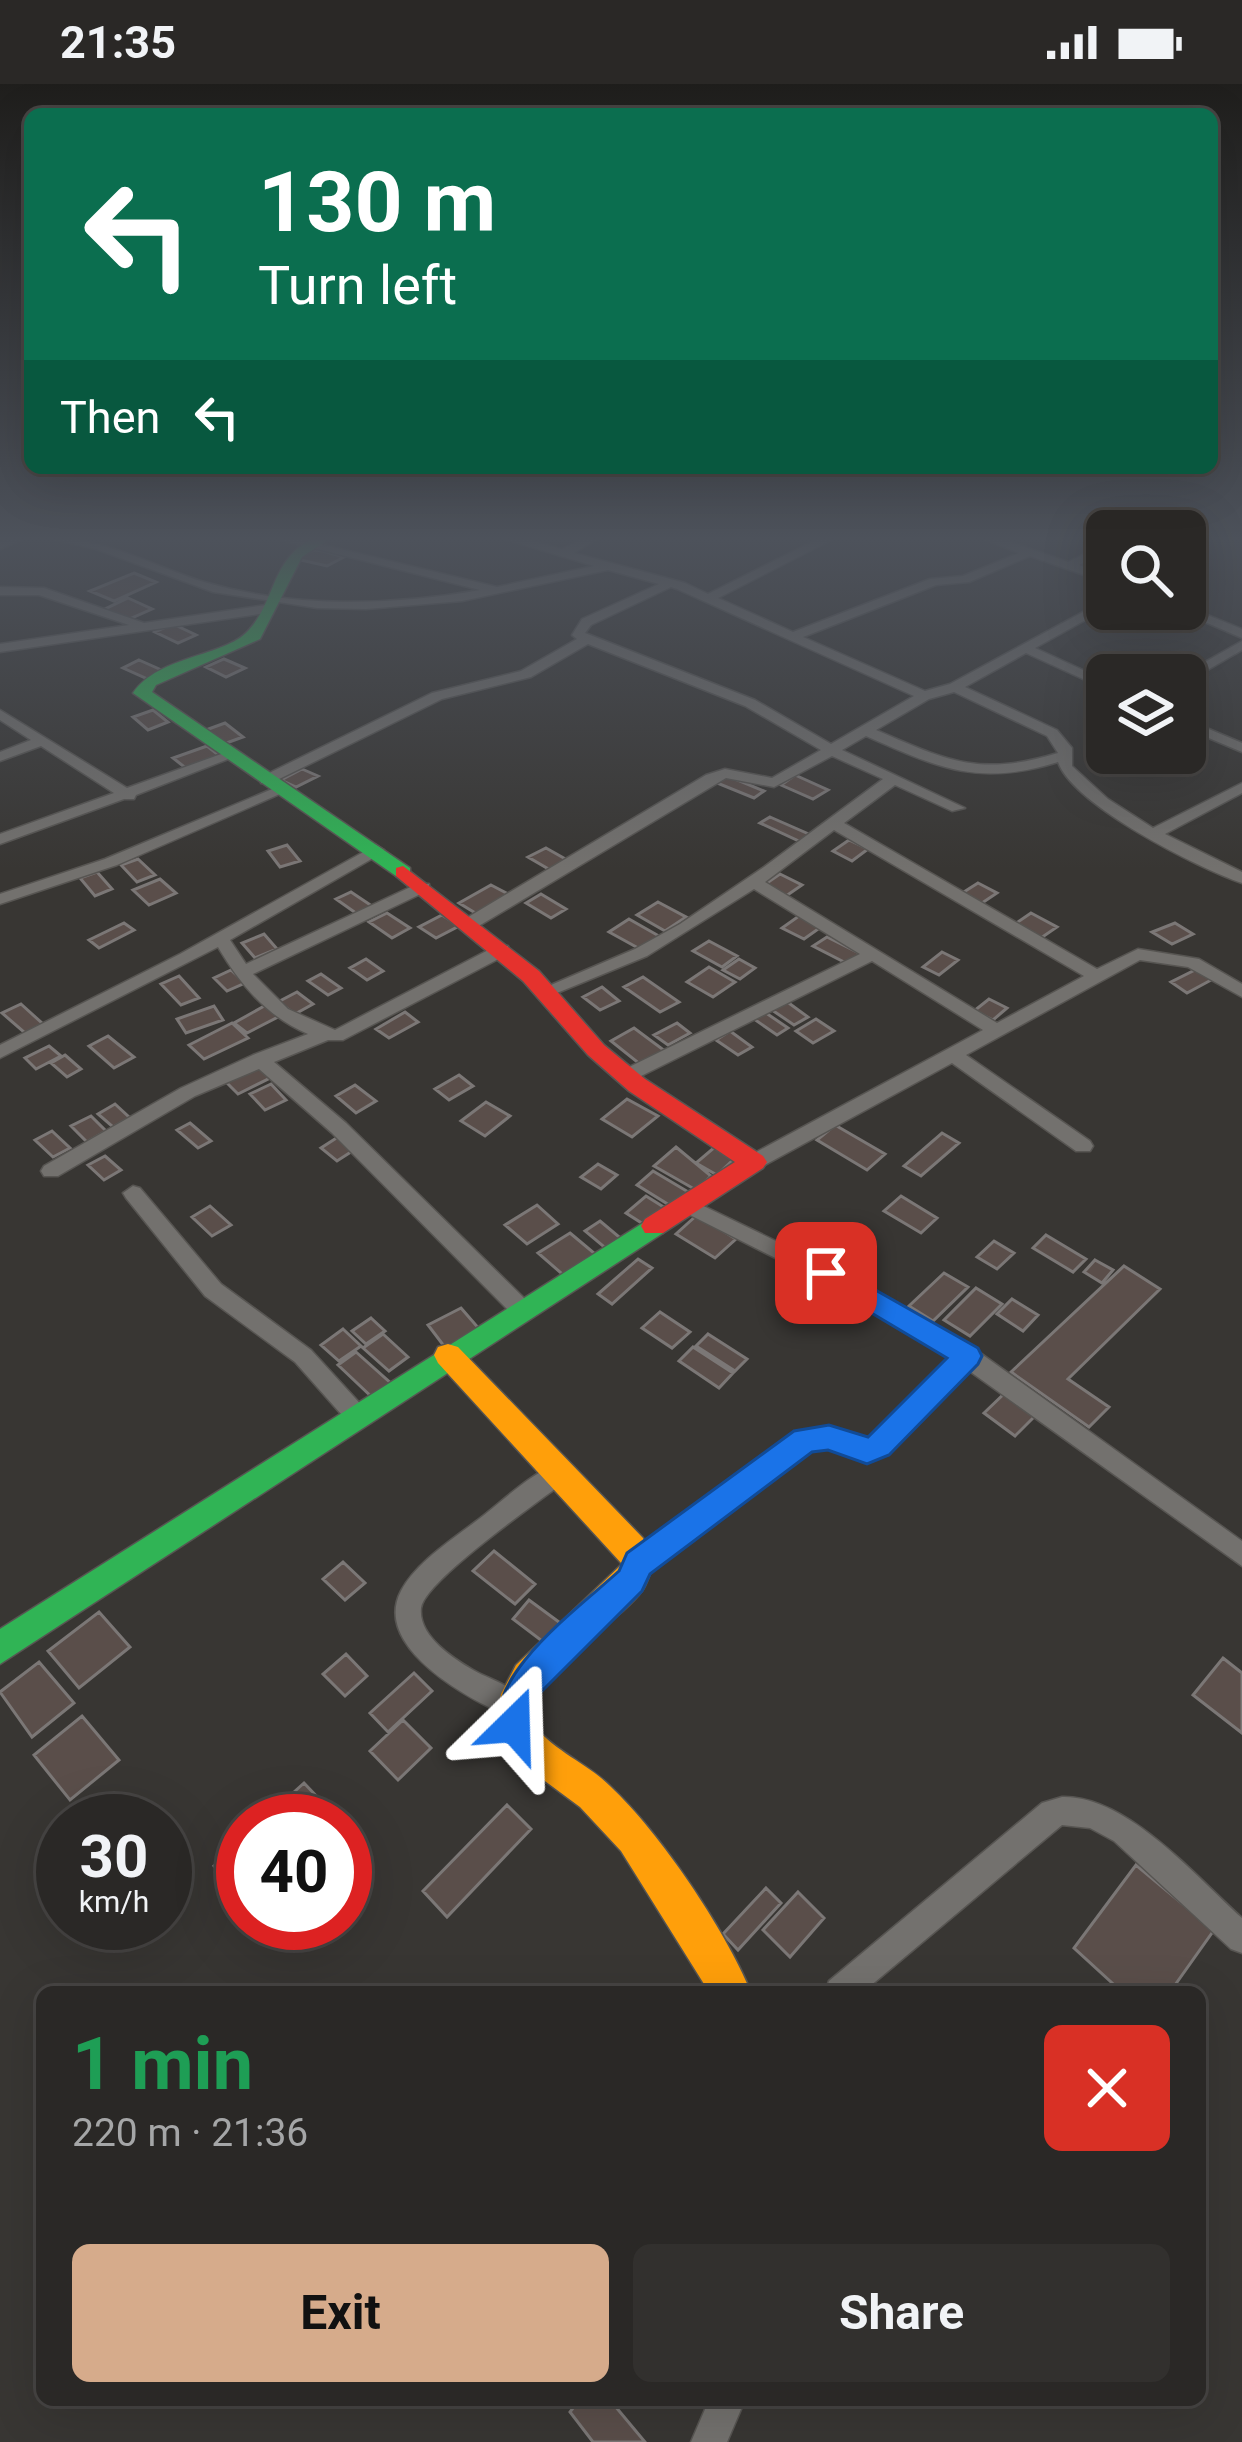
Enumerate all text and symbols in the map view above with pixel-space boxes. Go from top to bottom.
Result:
text: 21:35 [60,16,176,69]
text: 130 m [258,153,496,252]
icon: left [60,156,216,312]
text: Turn left [258,254,457,317]
icon: left [184,384,250,450]
text: Then [60,391,160,444]
map controls [1086,510,1206,774]
button: search [1086,510,1206,630]
button: layers [1086,654,1206,774]
pin [775,1222,877,1324]
icon: arrive [793,1240,859,1306]
position arrow [451,1662,577,1788]
speed limit sign: 40 [216,1794,372,1950]
text: 30 [80,1821,148,1892]
text: km/h [79,1884,149,1919]
text: 1 min [72,2022,253,2107]
button: close [1044,2025,1170,2151]
text: 220 m · 21:36 [72,2110,308,2156]
button: Exit [72,2244,609,2382]
button: Share [633,2244,1170,2382]

